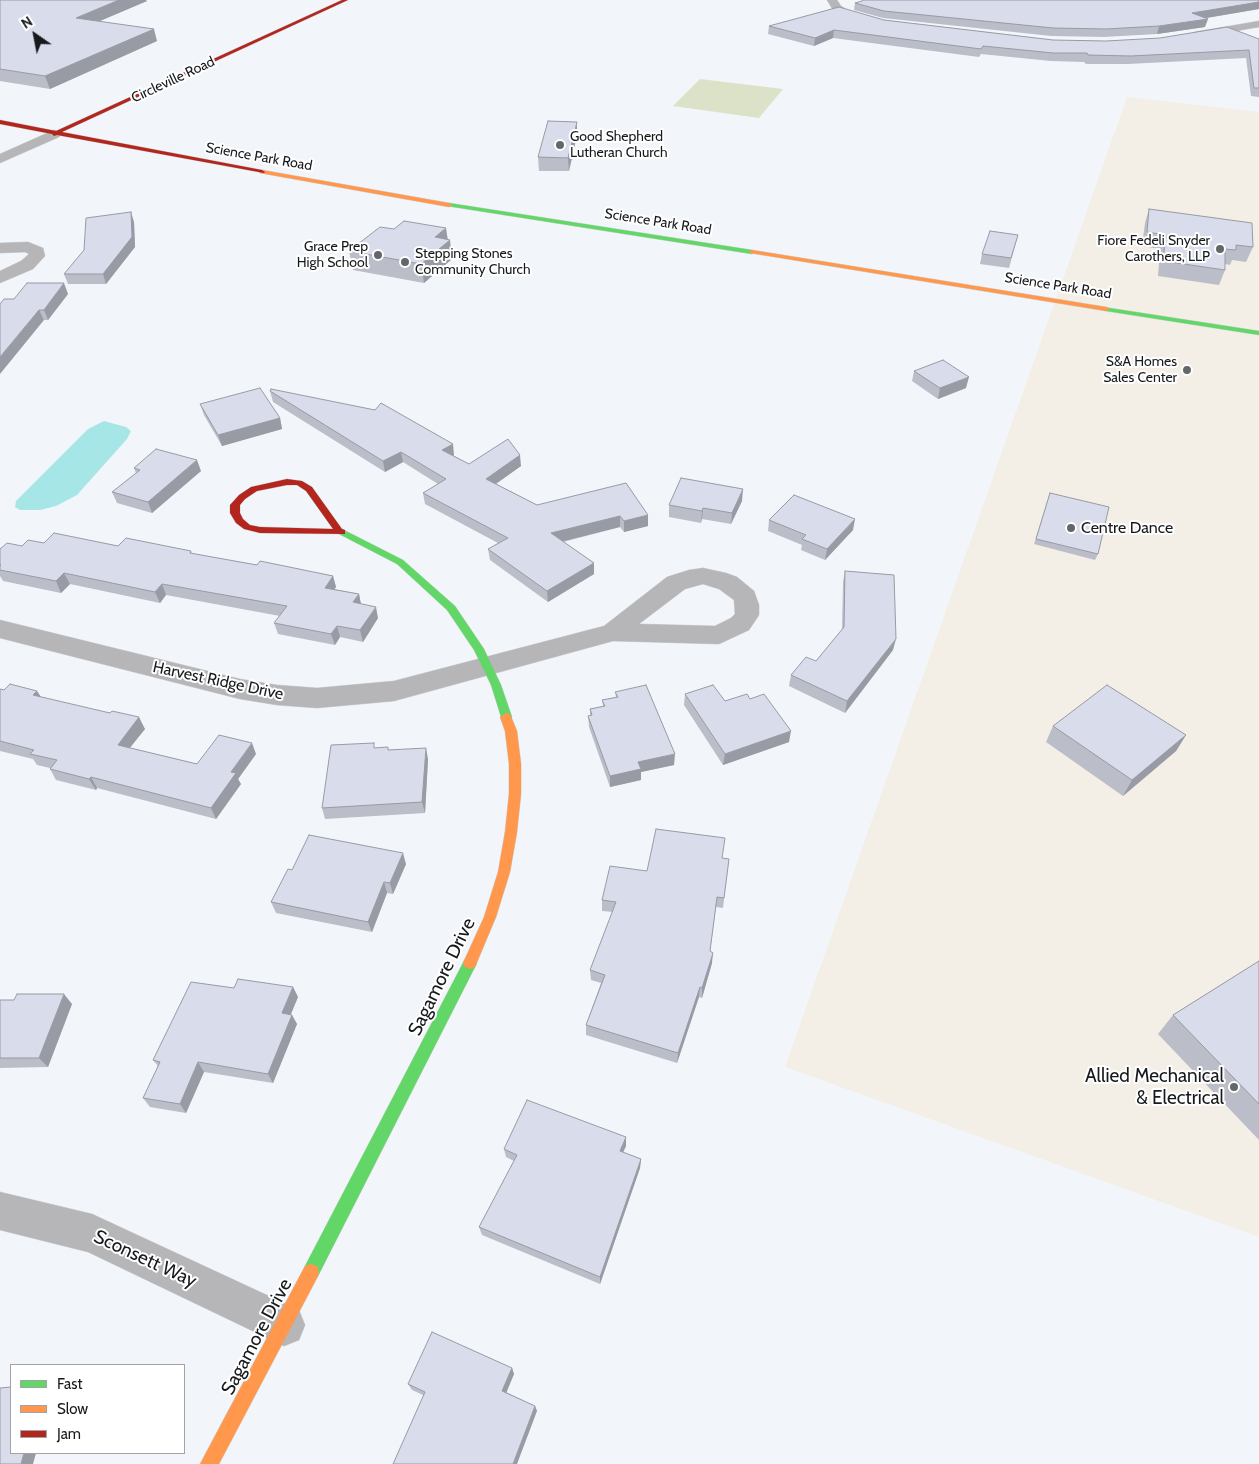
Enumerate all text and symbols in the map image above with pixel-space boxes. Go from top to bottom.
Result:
north arrow [10,10,60,60]
text: N [18,12,36,33]
street label: Circleville Road [129,53,217,107]
place label: Good Shepherd Lutheran Church [570,129,667,162]
street label: Science Park Road [204,139,314,175]
marker: Good Shepherd Lutheran Church [554,139,566,151]
street label: Science Park Road [603,205,713,239]
place label: Fiore Fedeli Snyder Carothers, LLP [1097,233,1210,266]
place label: Grace Prep High School [297,239,368,272]
marker: Fiore Fedeli Snyder Carothers, LLP [1214,243,1226,255]
place label: Stepping Stones Community Church [415,246,530,278]
marker: Grace Prep High School [372,249,384,261]
marker: Stepping Stones Community Church [399,256,411,268]
street label: Science Park Road [1003,269,1113,303]
place label: S&A Homes Sales Center [1103,354,1177,387]
marker: S&A Homes Sales Center [1181,364,1193,376]
place label: Centre Dance [1081,518,1173,538]
marker: Centre Dance [1065,522,1077,534]
street label: Harvest Ridge Drive [151,658,285,704]
street label: Sagamore Drive [404,914,480,1040]
place label: Allied Mechanical & Electrical [1085,1065,1224,1109]
marker: Allied Mechanical & Electrical [1228,1081,1240,1093]
street label: Sconsett Way [90,1225,200,1293]
street label: Sagamore Drive [217,1275,297,1399]
legend [10,1364,185,1454]
text: Fast [57,1375,82,1393]
text: Slow [57,1400,88,1418]
text: Jam [57,1425,81,1443]

